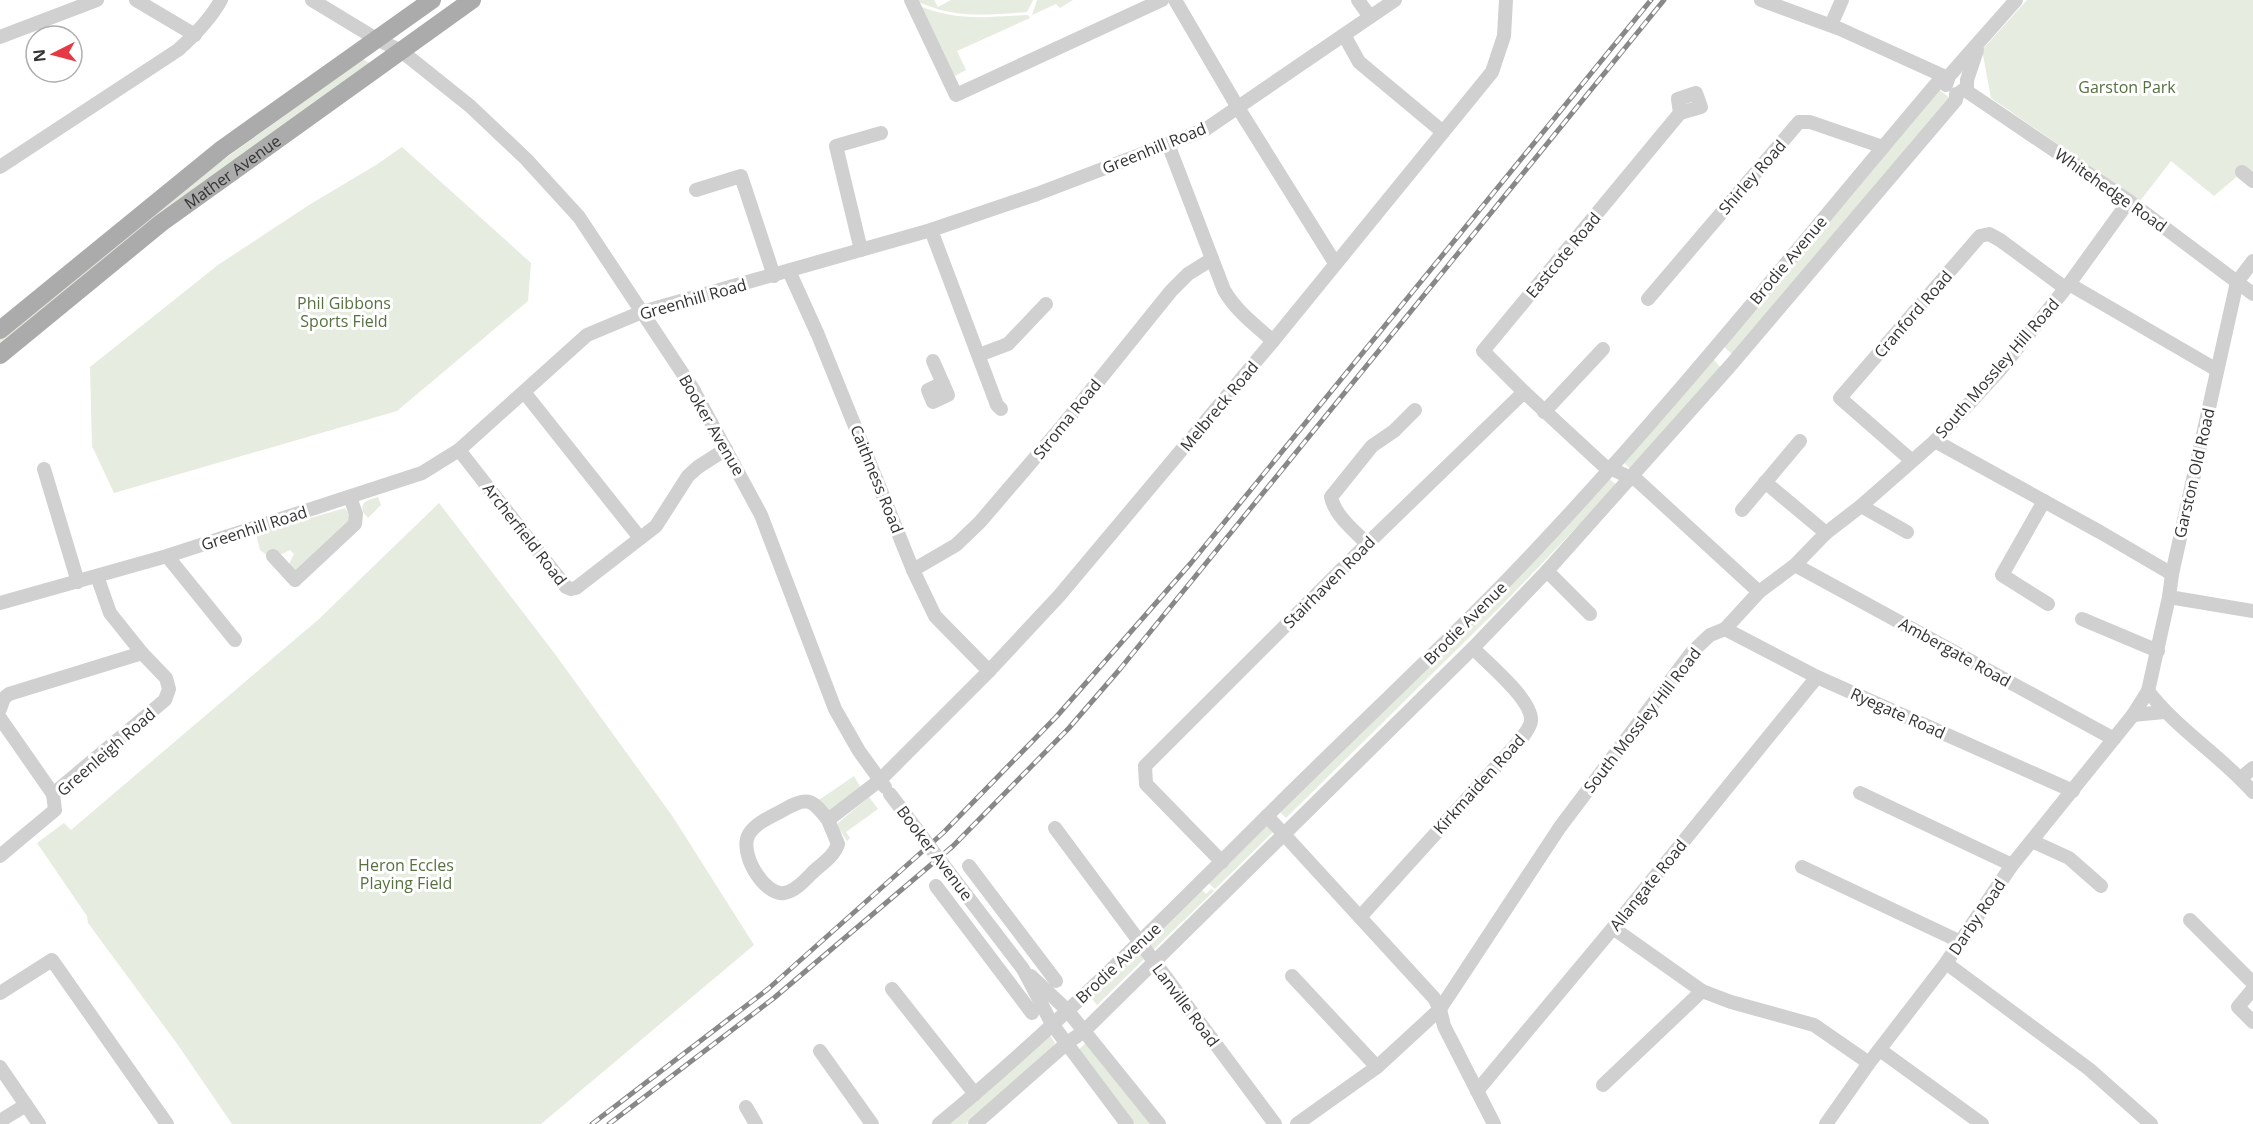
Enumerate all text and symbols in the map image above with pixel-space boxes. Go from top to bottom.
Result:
north arrow [24,24,84,84]
text: N [27,48,51,63]
park label: Garston Park [2078,76,2176,98]
street label: Greenhill Road [1099,117,1209,179]
street label: Mather Avenue [180,130,285,214]
street label: Shirley Road [1713,135,1791,219]
street label: Whitehedge Road [2051,143,2171,237]
street label: Eastcote Road [1521,208,1605,302]
street label: Brodie Avenue [1744,211,1832,309]
street label: Cranford Road [1869,266,1957,362]
street label: Greenhill Road [637,273,749,325]
park label: Phil Gibbons Sports Field [297,292,391,332]
street label: South Mossley Hill Road [1930,293,2064,443]
street label: Melbreck Road [1175,356,1263,456]
street label: Booker Avenue [674,370,750,480]
street label: Stroma Road [1028,375,1106,463]
street label: Garston Old Road [2168,406,2220,540]
street label: Caithness Road [845,422,909,536]
street label: Archerfield Road [478,478,572,590]
street label: Greenhill Road [198,501,310,555]
street label: Stairhaven Road [1278,531,1380,633]
street label: Brodie Avenue [1419,577,1511,669]
street label: Ambergate Road [1895,612,2015,692]
street label: South Mossley Hill Road [1578,643,1706,797]
street label: Ryegate Road [1847,682,1949,744]
street label: Greenleigh Road [52,703,160,801]
street label: Kirkmaiden Road [1428,729,1530,839]
street label: Booker Avenue [892,801,978,905]
street label: Allangate Road [1604,835,1692,935]
park label: Heron Eccles Playing Field [358,854,454,894]
street label: Darby Road [1944,875,2010,959]
street label: Brodie Avenue [1071,918,1165,1008]
street label: Lanville Road [1148,959,1224,1051]

